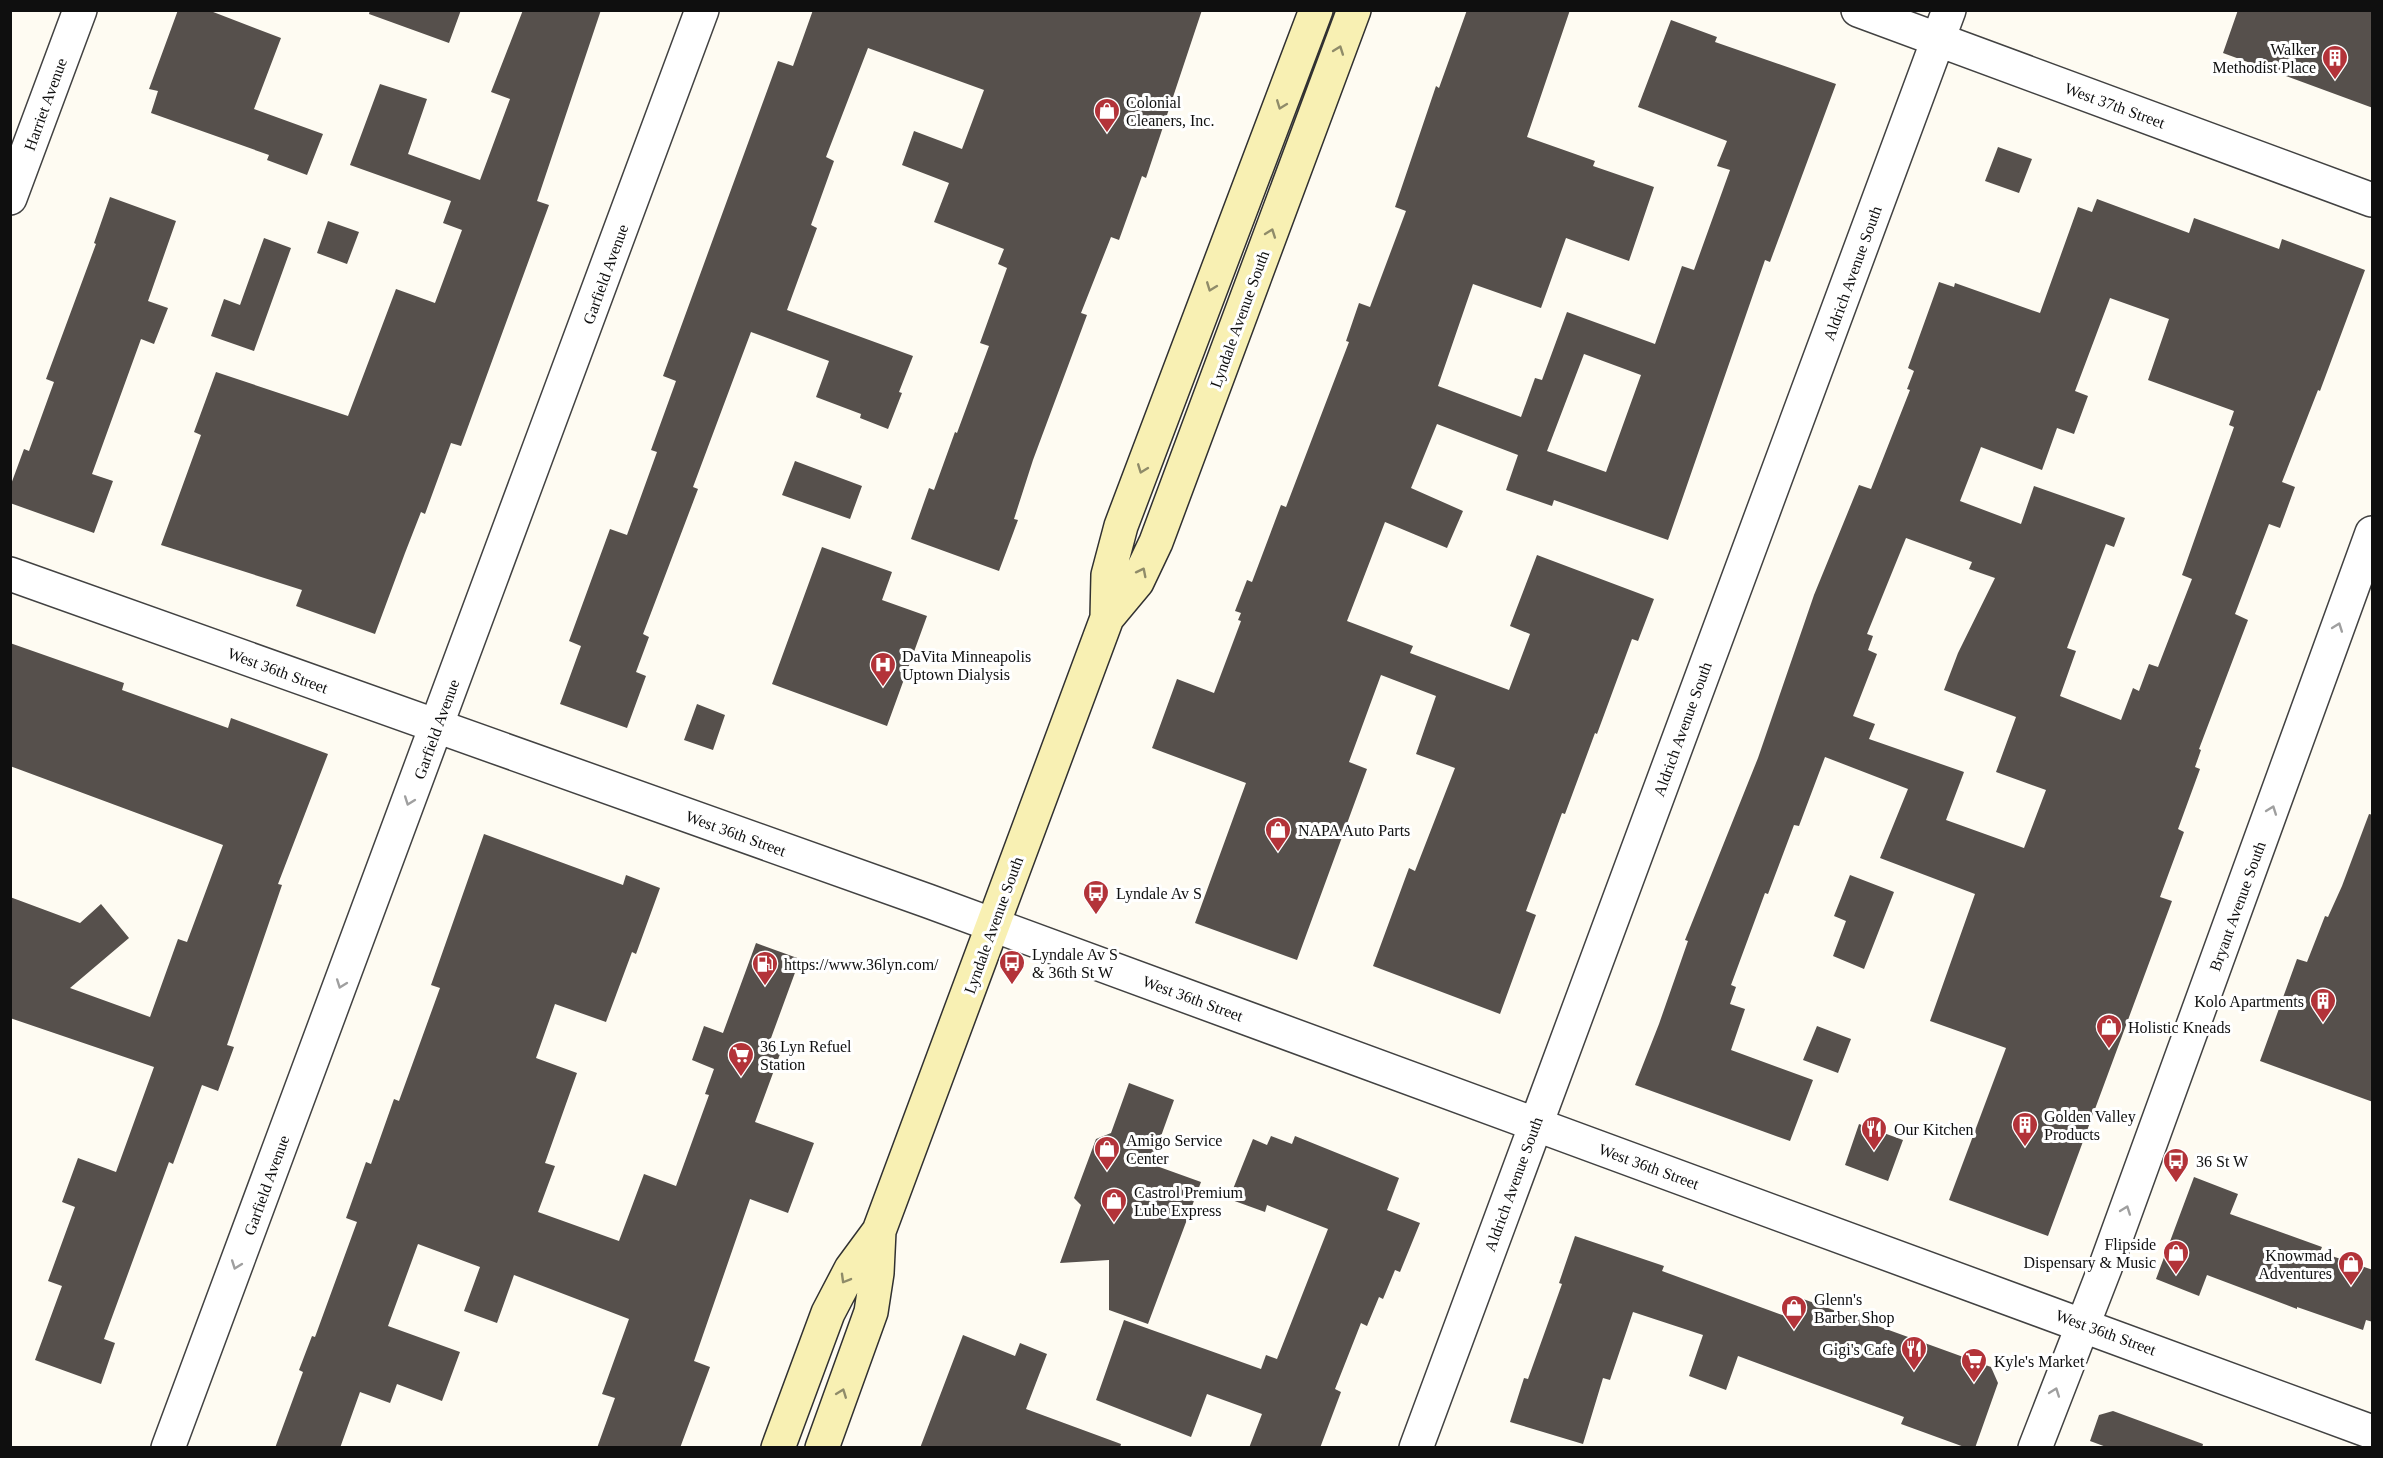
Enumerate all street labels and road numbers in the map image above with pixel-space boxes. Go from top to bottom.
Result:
street label: Harriet Avenue [21,56,70,153]
street label: West 37th Street [2062,79,2168,132]
street label: Aldrich Avenue South [1820,204,1885,343]
street label: Garfield Avenue [580,222,631,326]
street label: Lyndale Avenue South [1207,248,1273,390]
street label: West 36th Street [225,644,331,697]
street label: Aldrich Avenue South [1650,660,1715,799]
street label: Garfield Avenue [411,677,462,781]
street label: West 36th Street [683,807,789,860]
street label: Bryant Avenue South [2206,839,2270,974]
street label: Lyndale Avenue South [961,854,1027,996]
street label: West 36th Street [1140,972,1246,1025]
street label: Aldrich Avenue South [1481,1115,1546,1254]
street label: Garfield Avenue [241,1133,292,1237]
street label: West 36th Street [1596,1140,1702,1193]
street label: West 36th Street [2053,1306,2159,1359]

